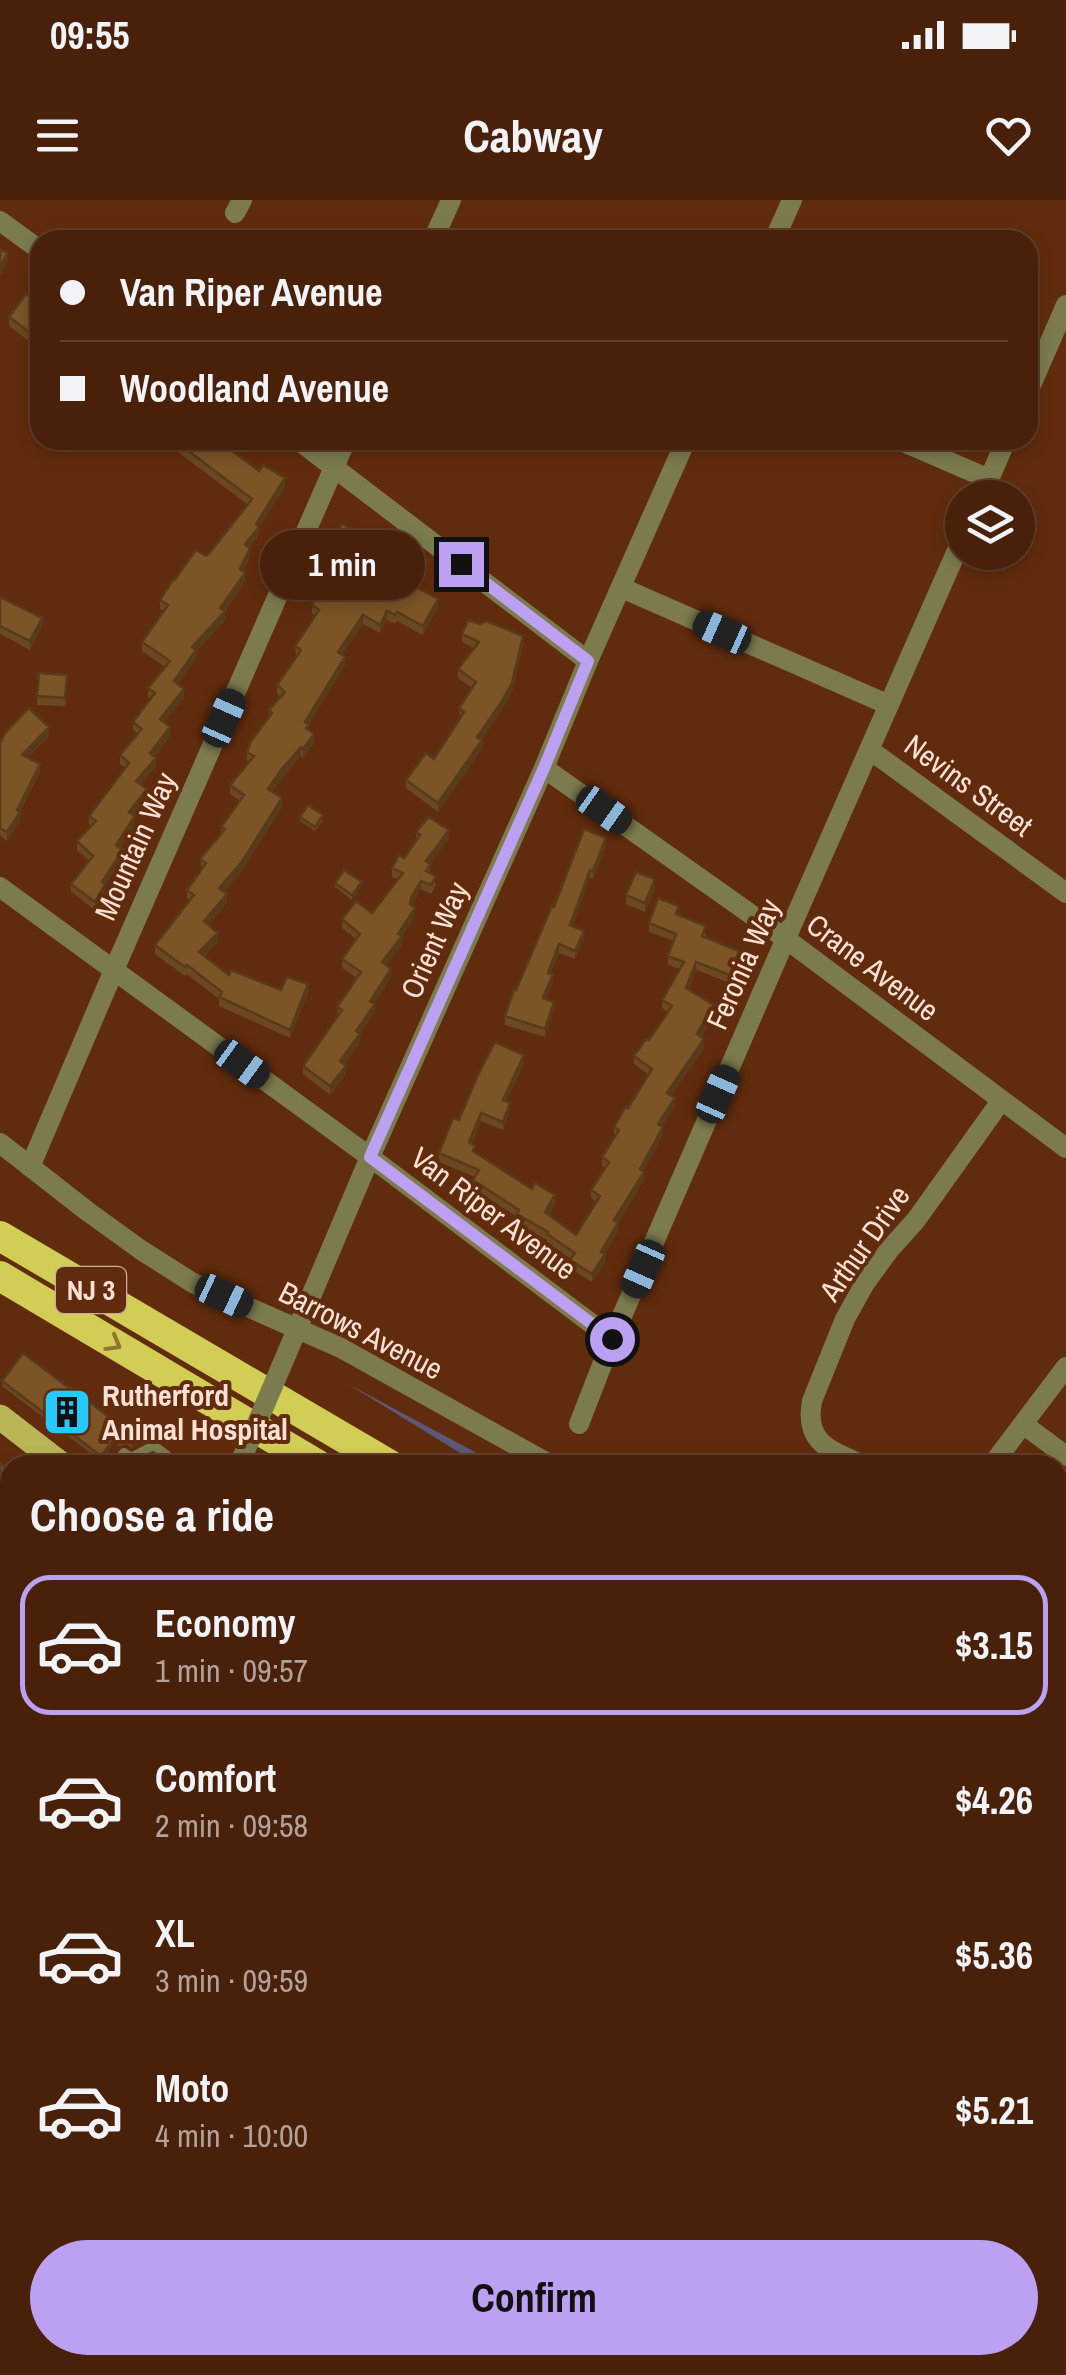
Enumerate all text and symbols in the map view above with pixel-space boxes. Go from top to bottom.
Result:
text: 09:55 [50,10,130,61]
text: Cabway [463,105,603,166]
icon: menu [30,108,85,163]
icon: heart [981,108,1036,163]
text: Van Riper Avenue [120,267,383,318]
text: Woodland Avenue [120,363,389,414]
map controls [945,480,1035,570]
button: layers [945,480,1035,570]
callout: 1 min [261,529,426,599]
route end [439,542,484,587]
text: 1 min [308,543,377,586]
car [688,606,756,658]
car [198,684,250,752]
street label: Nevins Street [897,725,1041,845]
street label: Mountain Way [85,765,186,926]
car [571,781,637,839]
street label: Orient Way [391,875,478,1005]
street label: Feronia Way [697,892,790,1036]
street label: Crane Avenue [799,904,947,1030]
car [209,1034,275,1094]
car [692,1060,744,1128]
street label: Van Riper Avenue [403,1138,585,1288]
street label: Arthur Drive [809,1177,918,1310]
car [617,1235,669,1303]
road number: NJ 3 [56,1267,126,1313]
car [190,1270,258,1322]
street label: Barrows Avenue [272,1272,450,1388]
route start [590,1317,635,1362]
one-way arrow [103,1332,121,1351]
place label: Rutherford Animal Hospital [102,1375,288,1449]
building icon: Rutherford Animal Hospital [41,1386,93,1438]
text: Choose a ride [30,1484,274,1545]
text: Economy [155,1598,295,1649]
icon: car [35,1600,125,1690]
text: $3.15 [955,1620,1033,1671]
text: 1 min · 09:57 [155,1649,308,1692]
text: Comfort [155,1753,276,1804]
icon: car [35,1755,125,1845]
text: $4.26 [955,1775,1033,1826]
text: 2 min · 09:58 [155,1804,308,1847]
text: XL [155,1908,195,1959]
icon: car [35,1910,125,2000]
text: $5.36 [955,1930,1033,1981]
text: 3 min · 09:59 [155,1959,308,2002]
text: Moto [155,2063,229,2114]
icon: car [35,2065,125,2155]
text: $5.21 [955,2085,1033,2136]
text: 4 min · 10:00 [155,2114,308,2157]
button: Confirm [30,2240,1038,2355]

